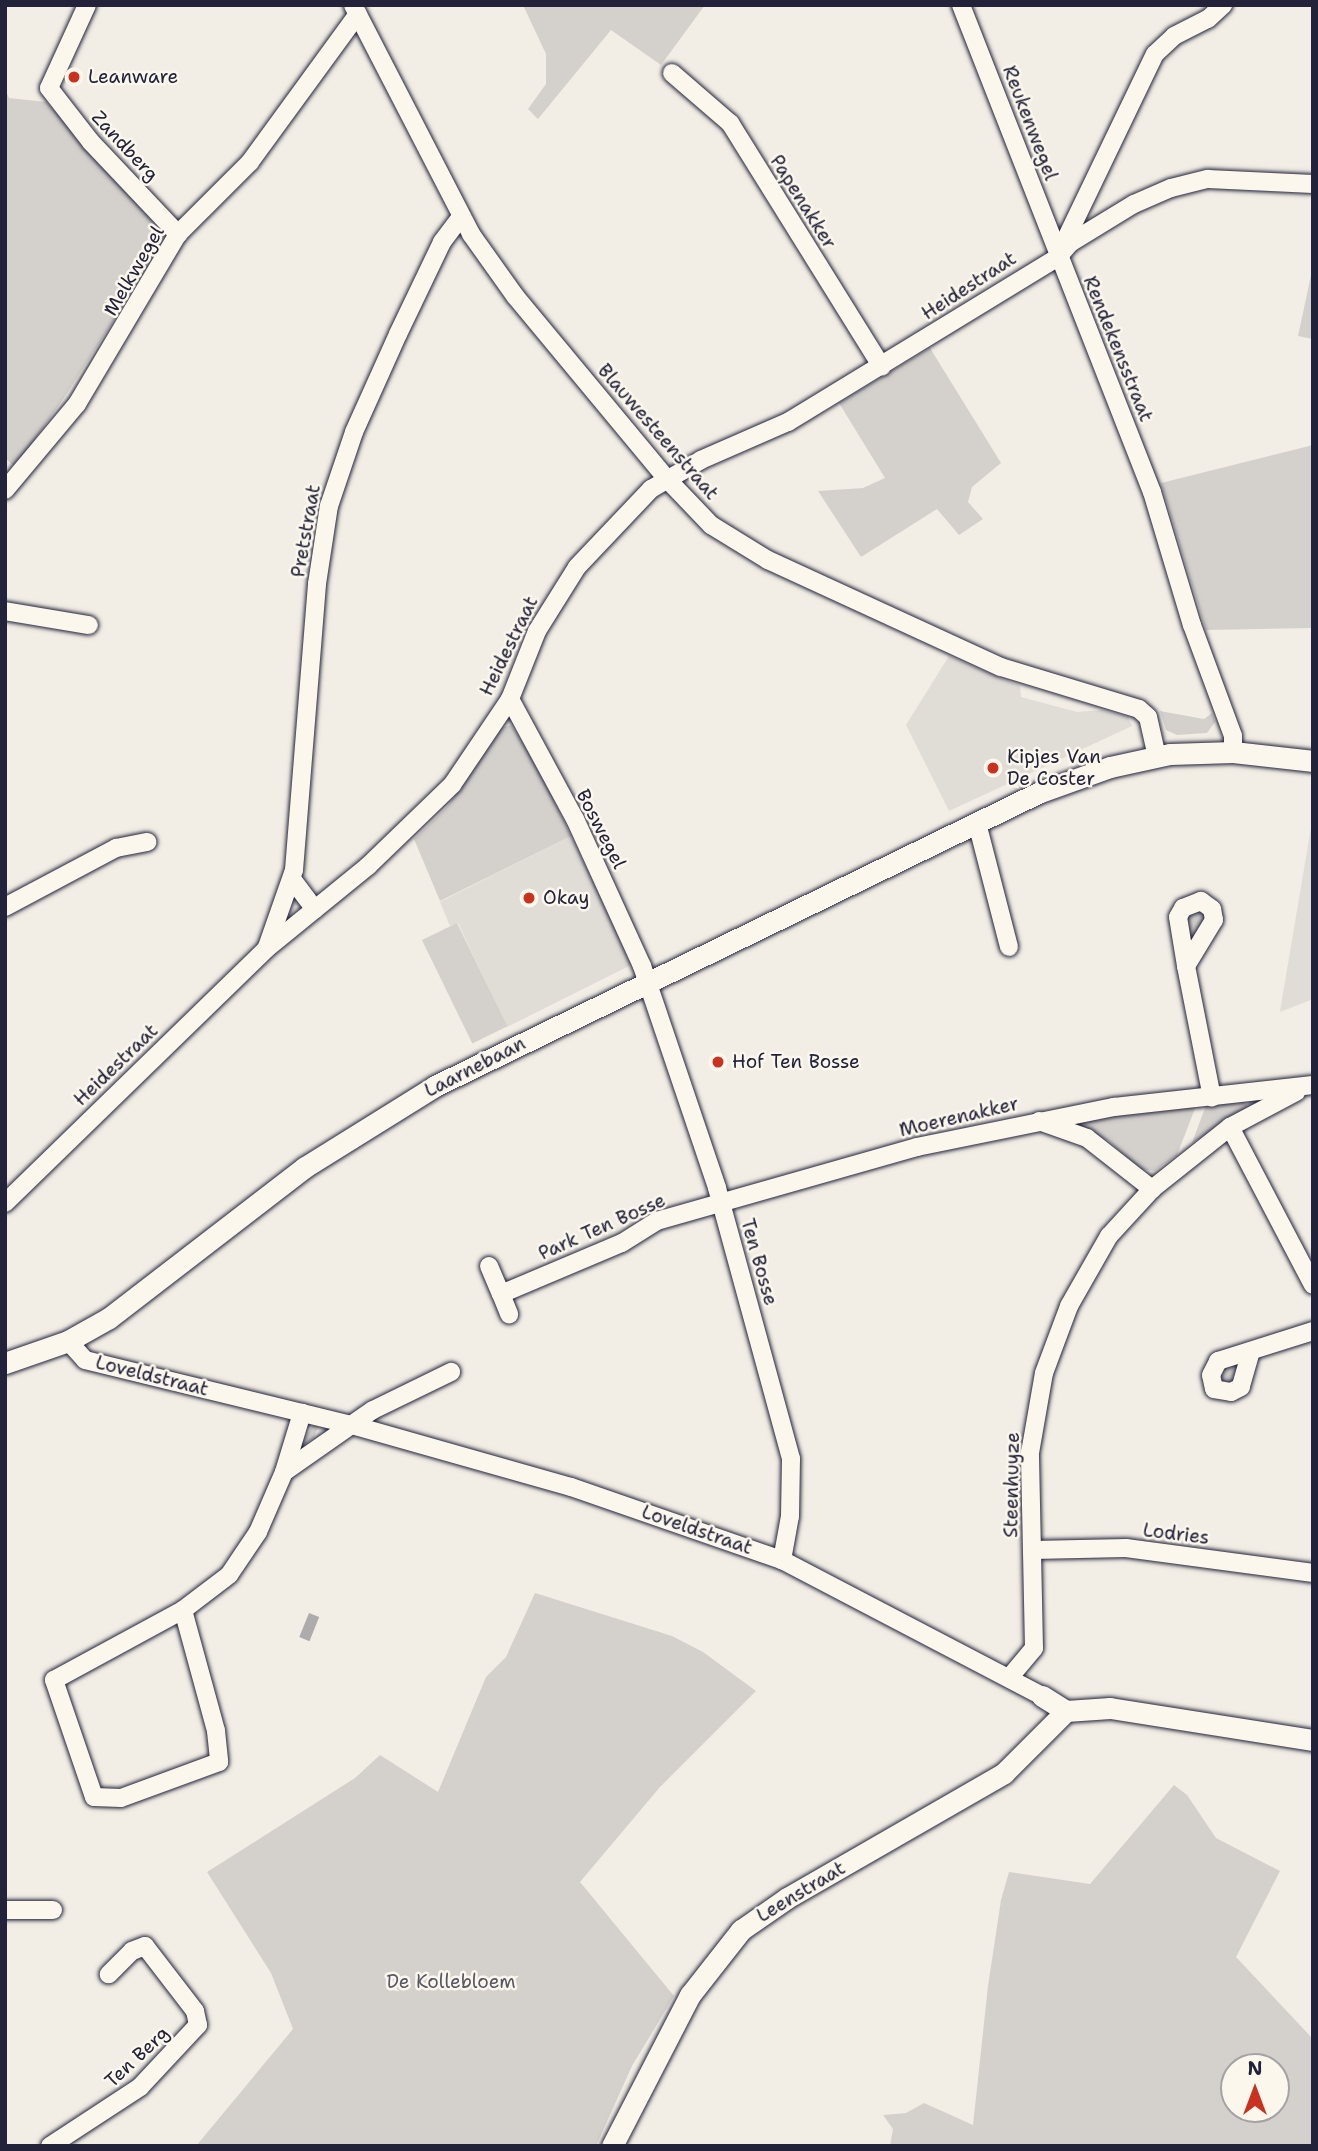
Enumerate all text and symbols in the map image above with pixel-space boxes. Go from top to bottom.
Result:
street label: Reukenwegel [998,62,1062,184]
place label: Leanware [88,66,178,88]
marker: Leanware [66,69,82,85]
street label: Zandberg [87,106,163,186]
street label: Papenakker [765,151,841,253]
street label: Melkwegel [99,222,169,320]
street label: Heidestraat [917,247,1021,325]
street label: Rendekensstraat [1078,273,1158,425]
street label: Blauwesteenstraat [593,359,723,505]
street label: Pretstraat [287,483,325,579]
street label: Heidestraat [475,592,543,700]
place label: Kipjes Van De Coster [1007,746,1101,790]
marker: Kipjes Van De Coster [985,760,1001,776]
street label: Boswegel [571,785,631,873]
place label: Okay [543,887,589,909]
marker: Okay [521,890,537,906]
street label: Heidestraat [69,1019,163,1111]
street label: Laarnebaan [421,1032,529,1102]
place label: Hof Ten Bosse [732,1051,860,1073]
marker: Hof Ten Bosse [710,1054,726,1070]
street label: Moerenakker [897,1092,1021,1142]
street label: Park Ten Bosse [535,1189,669,1265]
street label: Ten Bosse [736,1216,782,1308]
street label: Loveldstraat [93,1351,211,1401]
street label: Steenhuyze [1000,1432,1024,1538]
street label: Loveldstraat [639,1500,755,1560]
street label: Lodries [1142,1519,1210,1549]
street label: Leenstraat [753,1857,849,1927]
park label: De Kollebloem [386,1971,516,1993]
street label: Ten Berg [100,2022,174,2092]
north arrow [1220,2053,1290,2123]
text: N [1247,2056,1263,2081]

